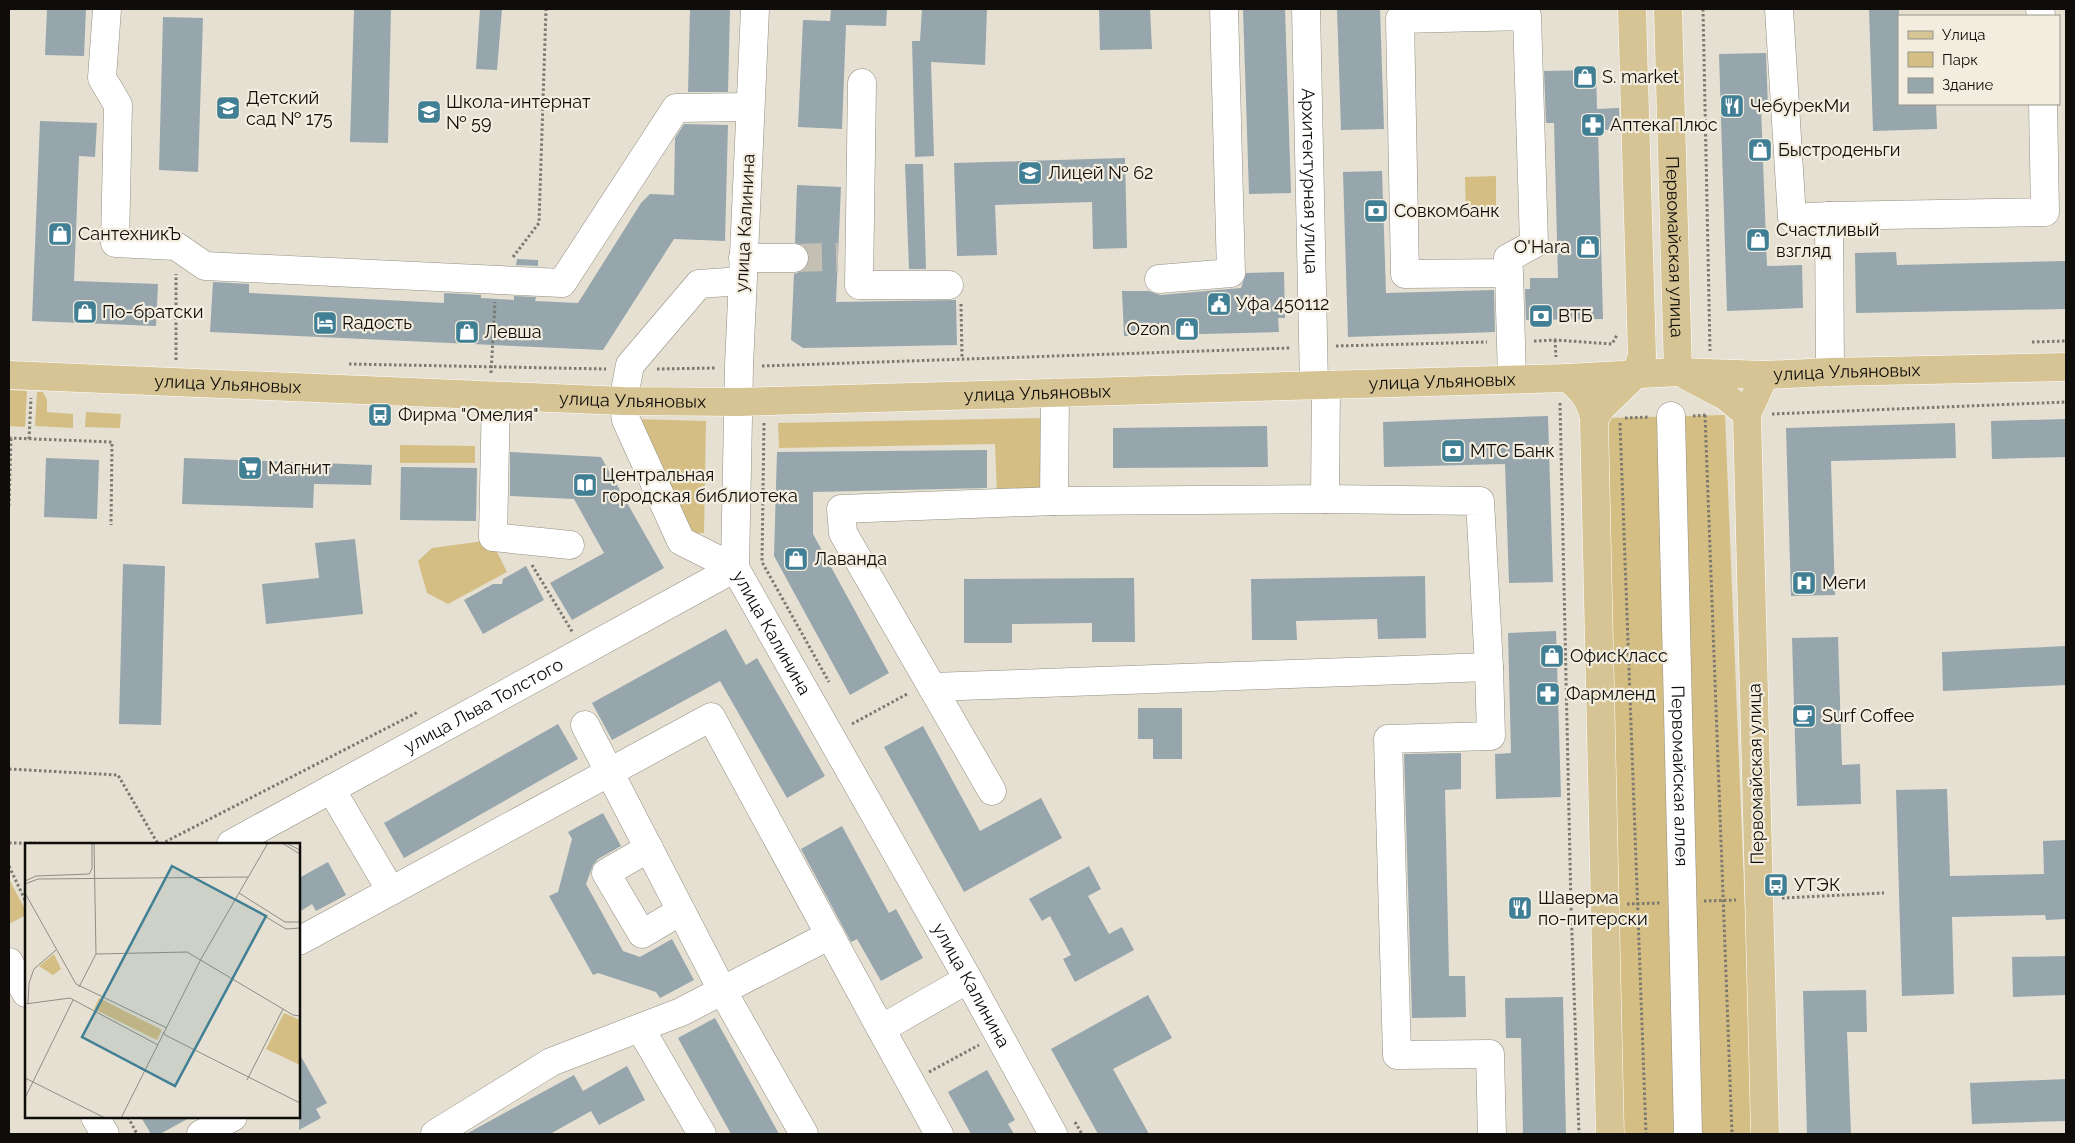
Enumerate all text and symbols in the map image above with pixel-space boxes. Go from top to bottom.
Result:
legend [1898,15,2060,105]
text: Улица [1942,26,1986,44]
text: Парк [1942,51,1978,69]
shop icon: S. market [1572,64,1598,90]
place label: S. market [1602,66,1679,87]
text: Здание [1942,76,1994,94]
place label: Детский сад № 175 [246,87,333,129]
street label: Архитектурная улица [1298,88,1323,274]
place label: Школа-интернат № 59 [446,91,591,133]
restaurant icon: ЧебурекМи [1719,93,1745,119]
school or university icon: Детский сад № 175 [215,95,241,121]
place label: ЧебурекМи [1750,95,1850,116]
school or university icon: Школа-интернат № 59 [416,99,442,125]
pharmacy icon: АптекаПлюс [1580,112,1606,138]
place label: АптекаПлюс [1610,114,1718,135]
shop icon: Быстроденьги [1747,137,1773,163]
place label: Быстроденьги [1778,139,1901,160]
street label: улица Калинина [730,153,759,293]
street label: Первомайская улица [1662,156,1688,338]
school or university icon: Лицей № 62 [1017,160,1043,186]
place label: Лицей № 62 [1048,162,1153,183]
bank icon: Совкомбанк [1363,198,1389,224]
place label: Совкомбанк [1394,200,1500,221]
place label: Счастливый взгляд [1776,219,1879,261]
shop icon: СантехникЪ [47,221,73,247]
place label: СантехникЪ [78,223,181,244]
shop icon: Счастливый взгляд [1745,227,1771,253]
shop icon: O'Hara [1575,234,1601,260]
place label: O'Hara [1514,236,1570,257]
public building icon: Уфа 450112 [1206,291,1232,317]
place label: Уфа 450112 [1236,293,1330,314]
shop icon: По-братски [72,299,98,325]
place label: По-братски [102,301,203,322]
bank icon: ВТБ [1528,303,1554,329]
place label: ВТБ [1558,305,1593,326]
hotel icon: Rадость [312,310,338,336]
place label: Rадость [342,312,412,333]
shop icon: Ozon [1174,316,1200,342]
place label: Ozon [1127,318,1170,339]
shop icon: Левша [454,319,480,345]
place label: Левша [484,321,541,342]
street label: улица Ульяновых [1773,359,1921,385]
street label: улица Ульяновых [1368,368,1516,394]
street label: улица Ульяновых [154,370,302,397]
street label: улица Ульяновых [963,380,1111,405]
street label: улица Ульяновых [558,387,706,412]
bus stop icon: Фирма "Омелия" [367,402,393,428]
place label: Фирма "Омелия" [398,404,538,425]
bank icon: МТС Банк [1440,438,1466,464]
place label: МТС Банк [1470,440,1555,461]
supermarket icon: Магнит [237,455,263,481]
place label: Магнит [268,457,331,478]
place label: Центральная городская библиотека [602,464,798,506]
library icon: Центральная городская библиотека [572,472,598,498]
shop icon: Лаванда [783,546,809,572]
place label: Лаванда [814,548,887,569]
street label: улица Калинина [729,567,816,698]
hospital icon: Меги [1791,570,1817,596]
place label: Меги [1822,572,1866,593]
shop icon: ОфисКласс [1539,643,1565,669]
place label: ОфисКласс [1570,645,1668,666]
street label: улица Льва Толстого [400,653,567,757]
pharmacy icon: Фармленд [1535,681,1561,707]
place label: Фармленд [1566,683,1656,704]
street label: Первомайская улица [1743,683,1768,865]
street label: Первомайская аллея [1667,685,1693,867]
cafe icon: Surf Coffee [1791,703,1817,729]
place label: Surf Coffee [1822,705,1915,726]
inset map [25,843,300,1118]
bus stop icon: УТЭК [1763,872,1789,898]
place label: УТЭК [1794,874,1840,895]
place label: Шаверма по-питерски [1538,887,1648,929]
restaurant icon: Шаверма по-питерски [1507,895,1533,921]
street label: улица Калинина [928,919,1015,1051]

